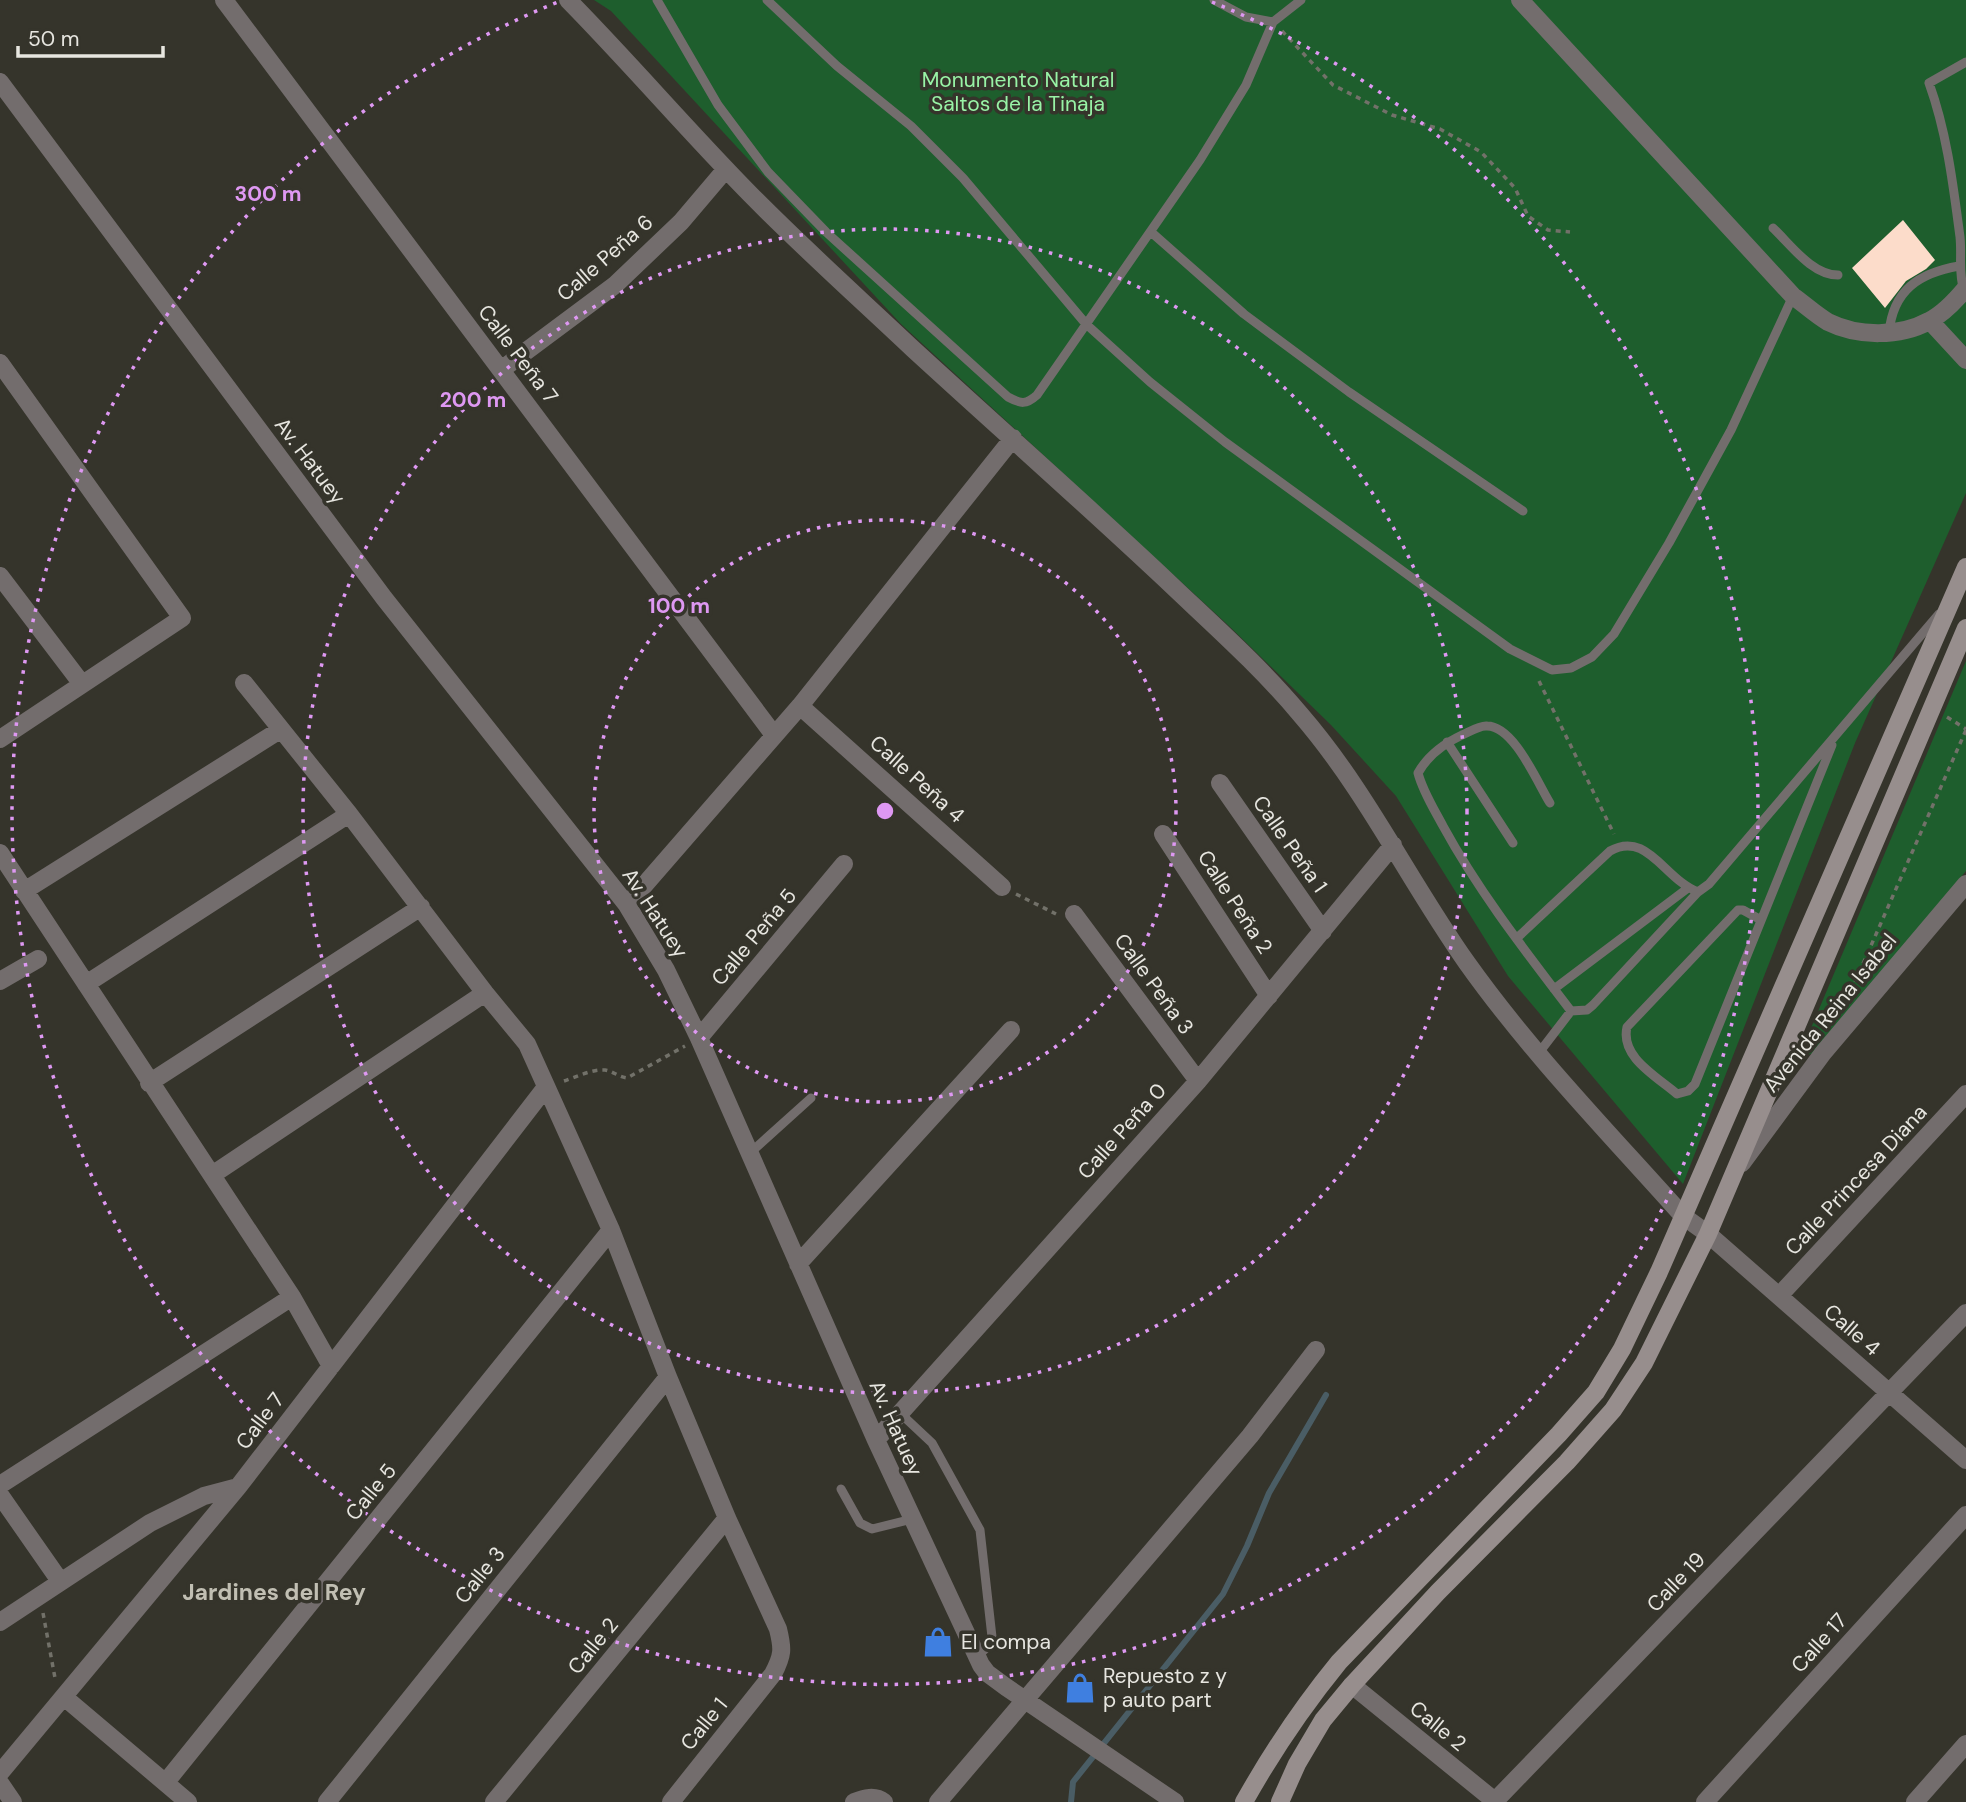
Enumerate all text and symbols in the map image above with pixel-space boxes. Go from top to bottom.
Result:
scale bar [18,14,163,58]
text: 50 m [28,25,79,53]
park label: Monumento Natural Saltos de la Tinaja [922,66,1114,118]
text: 300 m [235,180,301,208]
street label: Calle Peña 6 [551,208,659,308]
street label: Calle Peña 7 [472,299,564,409]
text: 200 m [440,386,506,414]
street label: Av. Hatuey [268,412,352,510]
text: 100 m [648,592,710,620]
street label: Calle Peña 4 [864,729,971,829]
street label: Calle Peña 1 [1246,790,1334,898]
centre of rings [873,799,897,823]
street label: Calle Peña 2 [1191,845,1279,959]
street label: Av. Hatuey [616,863,695,964]
street label: Calle Peña 5 [705,883,803,991]
street label: Calle Peña 3 [1108,928,1200,1040]
street label: Avenida Reina Isabel [1757,928,1903,1098]
street label: Calle Peña 0 [1071,1077,1173,1185]
street label: Calle Princesa Diana [1779,1099,1933,1261]
street label: Calle 4 [1818,1298,1886,1362]
street label: Av. Hatuey [863,1376,930,1480]
street label: Calle 7 [229,1387,291,1455]
street label: Calle 5 [339,1457,403,1527]
street label: Calle 3 [448,1541,512,1609]
street label: Calle 19 [1641,1546,1711,1618]
district label: Jardines del Rey [182,1577,366,1607]
street label: Calle 17 [1785,1607,1853,1679]
street label: Calle 2 [562,1612,624,1680]
shop icon: El compa [921,1625,955,1659]
place label: El compa [961,1628,1051,1656]
place label: Repuesto z y p auto part [1103,1662,1227,1714]
shop icon: Repuesto z y p auto part [1063,1671,1097,1705]
street label: Calle 1 [674,1692,734,1756]
street label: Calle 2 [1404,1695,1472,1757]

